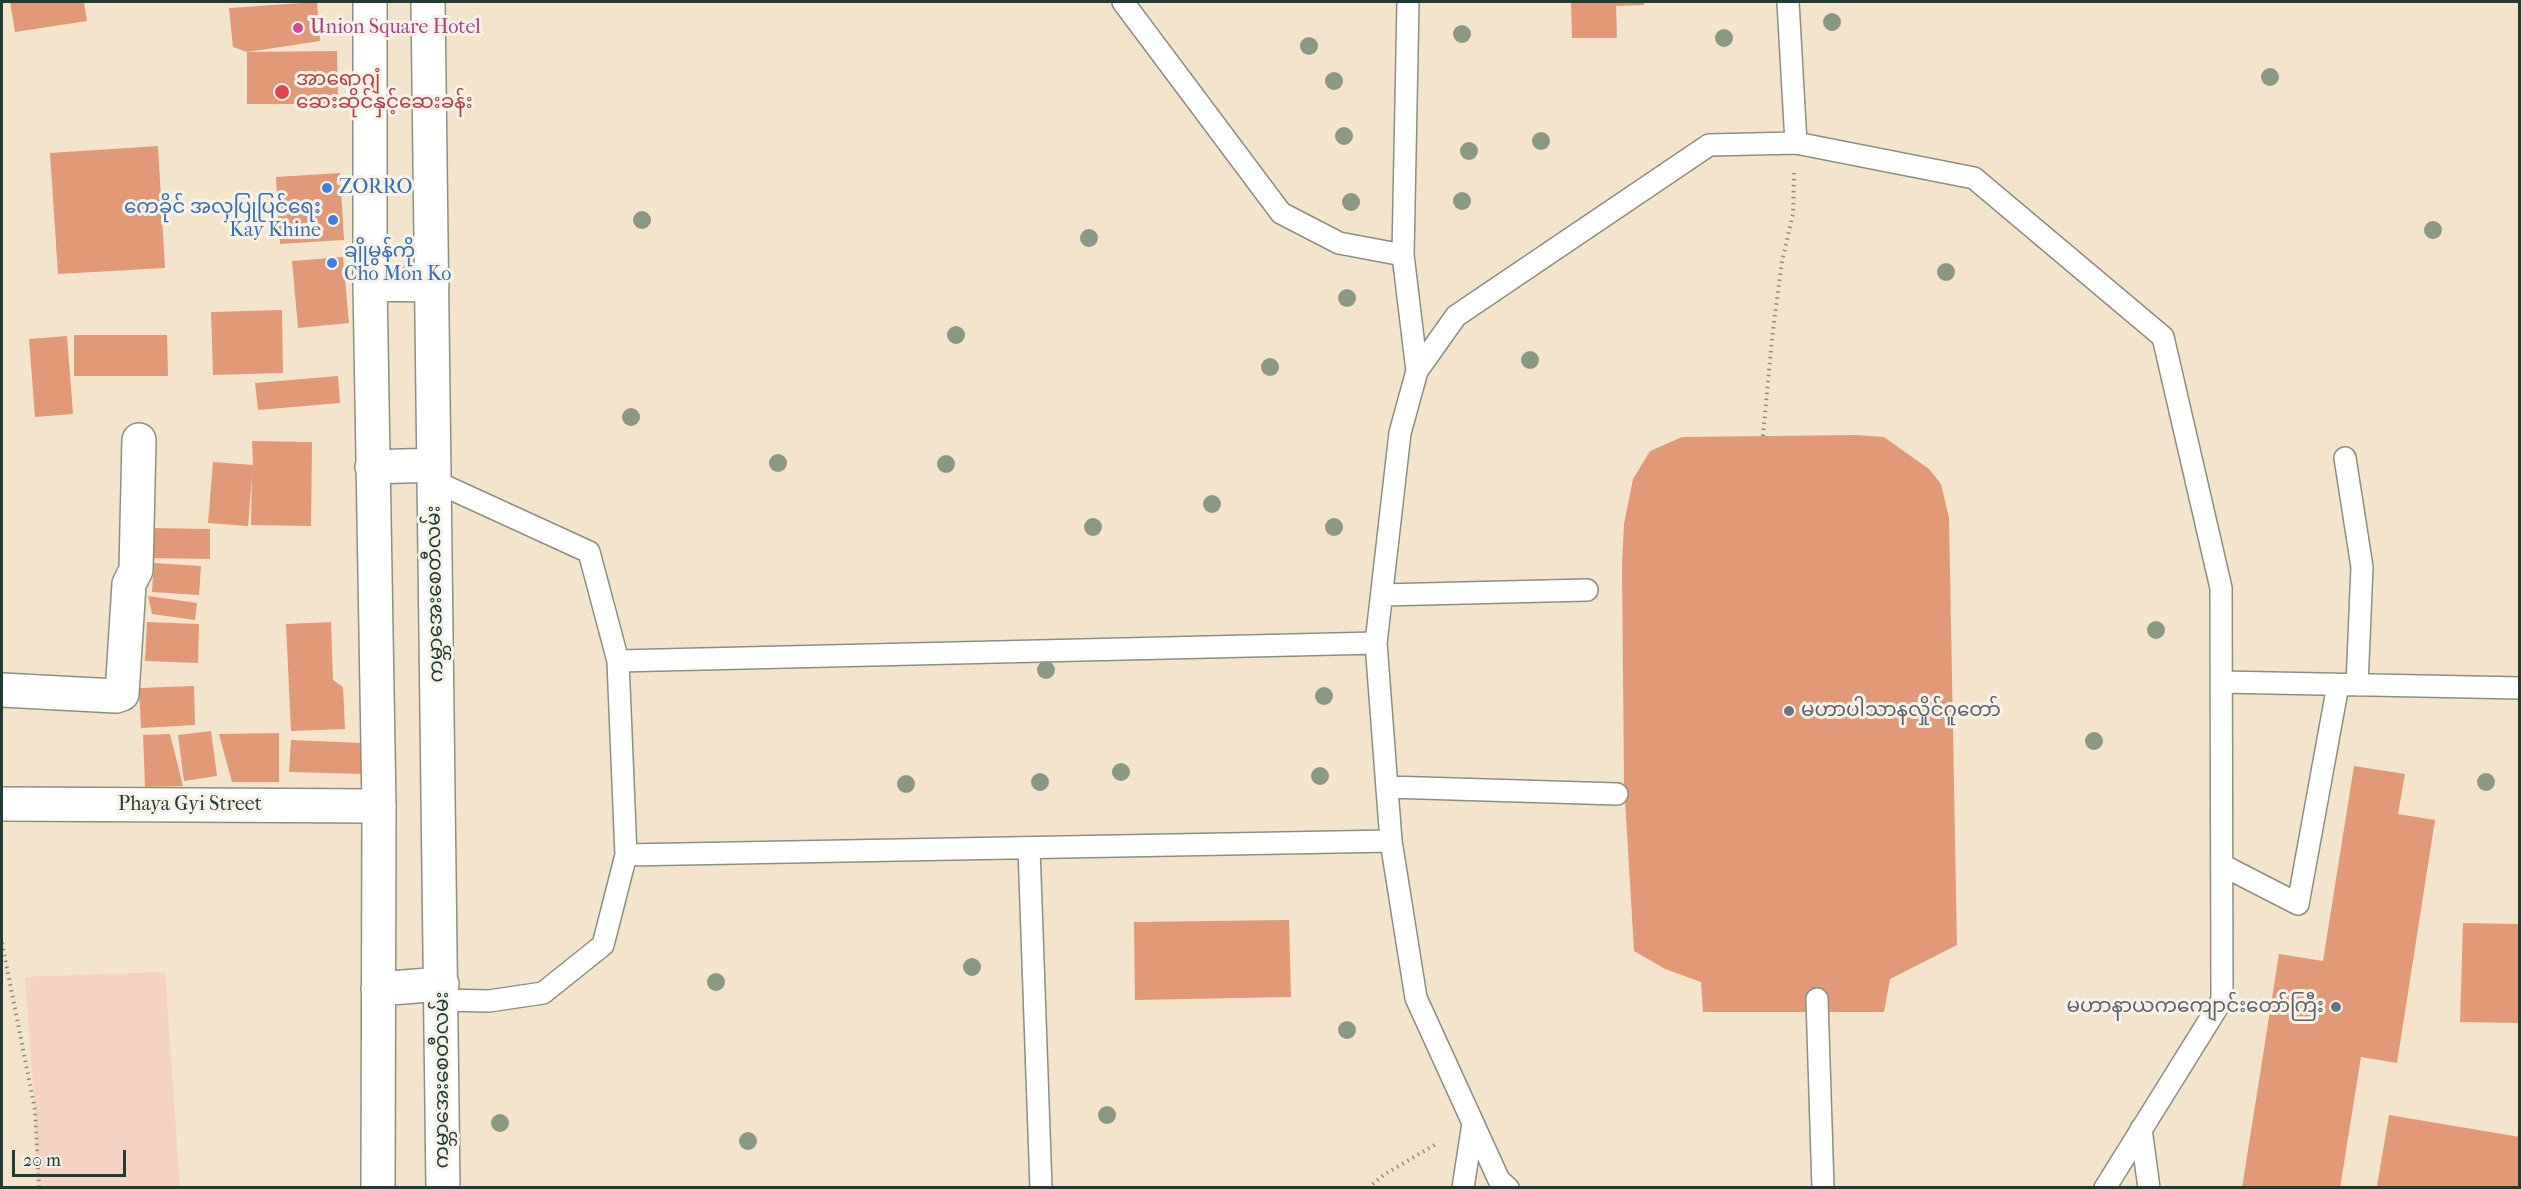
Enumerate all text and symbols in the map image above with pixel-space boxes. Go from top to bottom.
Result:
place label: Union Square Hotel [310,16,481,40]
marker: Union Square Hotel [291,21,305,35]
place label: အာရောဂျံ ဆေးဆိုင်နှင့်ဆေးခန်း [296,68,473,115]
marker: အာရောဂျံ ဆေးဆိုင်နှင့်ဆေးခန်း [273,83,291,101]
place label: ZORRO [339,176,412,200]
marker: ZORRO [320,181,334,195]
place label: ကေခိုင် အလှပြုပြင်ရေး Kay Khine [124,196,321,243]
marker: ကေခိုင် အလှပြုပြင်ရေး Kay Khine [326,213,340,227]
place label: ချိုမွန်ကို Cho Mon Ko [344,240,451,287]
marker: ချိုမွန်ကို Cho Mon Ko [325,256,339,270]
street label: ကမ္ဘာအေးစေတီလမ်း [422,505,450,683]
place label: မဟာပါသာနလှိုင်ဂူတော် [1801,699,2001,723]
marker: မဟာပါသာနလှိုင်ဂူတော် [1782,704,1796,718]
street label: Phaya Gyi Street [118,793,262,817]
street label: ကမ္ဘာအေးစေတီလမ်း [431,991,455,1169]
place label: မဟာနာယကကျောင်းတော်ကြီး [2066,995,2324,1019]
marker: မဟာနာယကကျောင်းတော်ကြီး [2329,1000,2343,1014]
scale bar [15,1138,129,1176]
text: 20 m [23,1150,61,1171]

